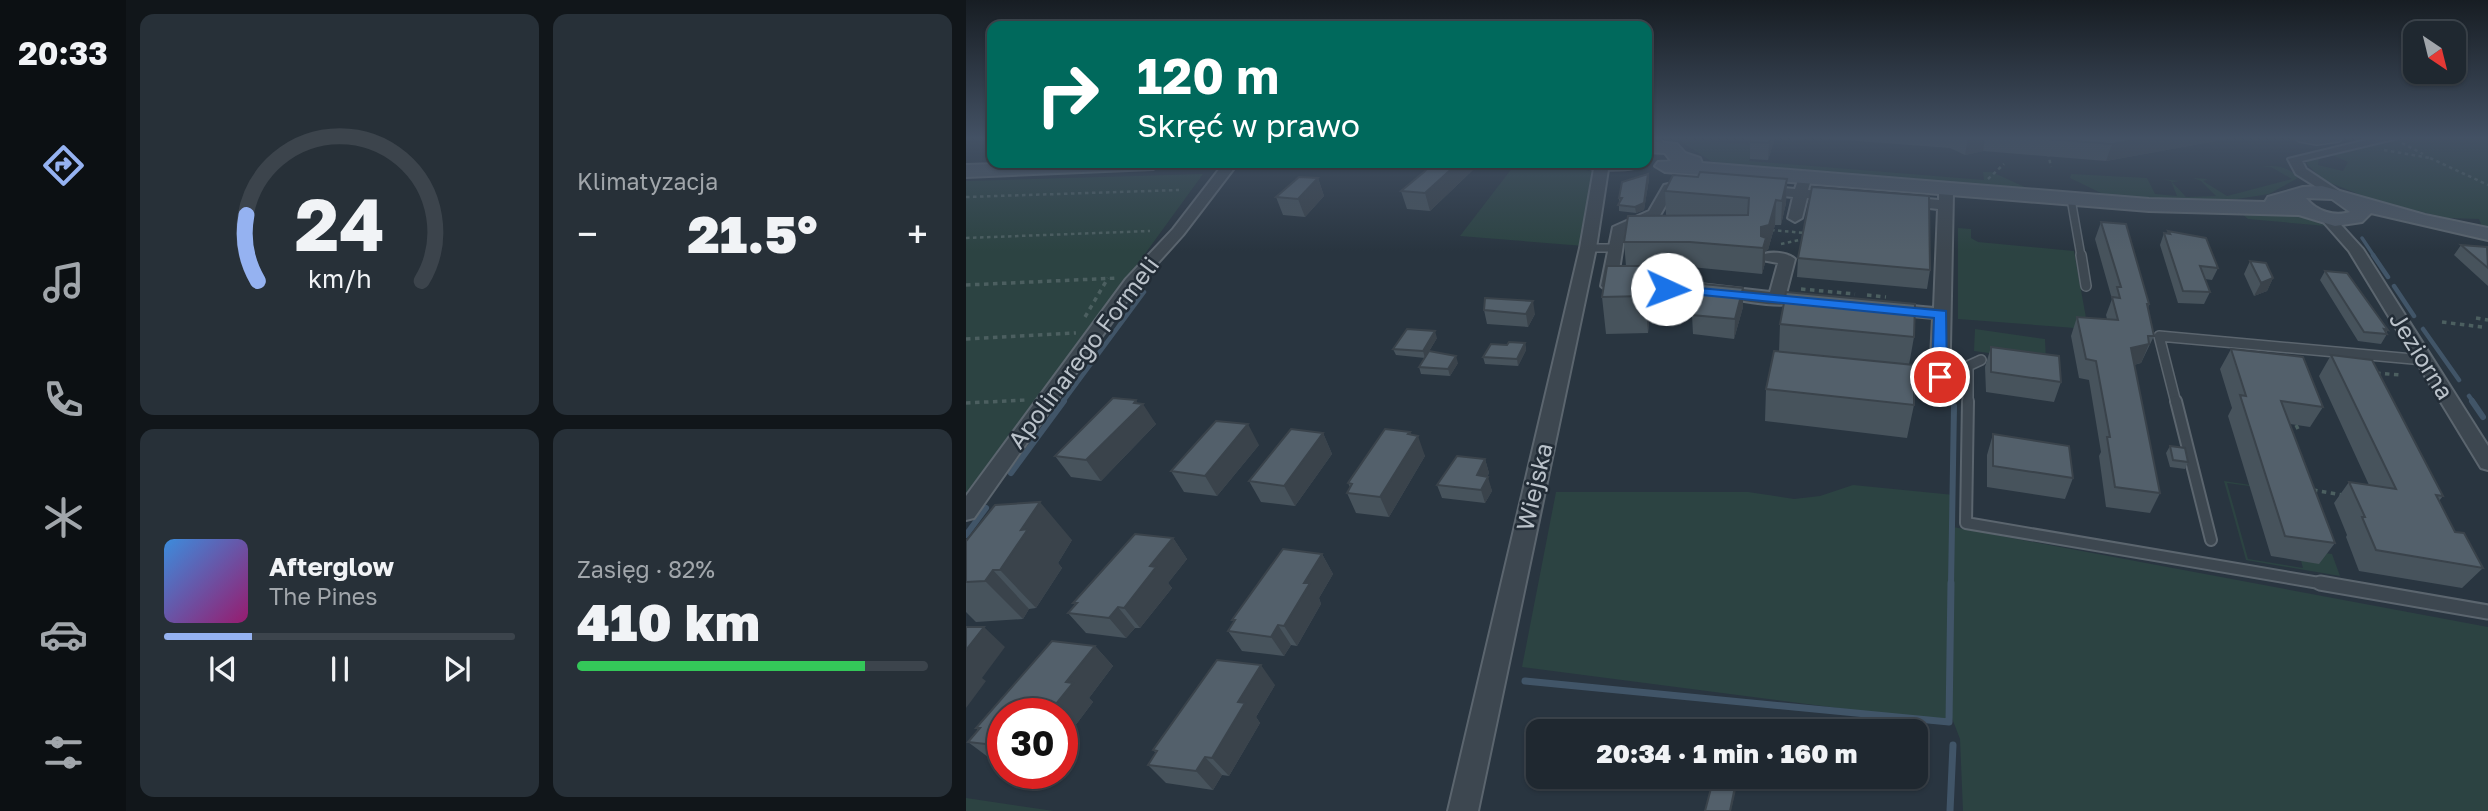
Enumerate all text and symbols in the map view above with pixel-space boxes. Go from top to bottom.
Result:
north arrow [2403,21,2466,84]
map controls [2403,21,2466,84]
text: 20:33 [18,34,108,72]
text: 120 m [1137,46,1279,105]
icon: right [1022,49,1113,140]
text: Skręć w prawo [1137,106,1360,144]
icon: directions [39,141,88,190]
text: Klimatyzacja [577,167,718,195]
text: 24 [295,180,384,267]
text: 21.5° [688,202,817,264]
text: − [577,211,598,256]
text: + [907,211,928,256]
street label: Apolinarego Formeli [1001,250,1164,454]
position arrow [1630,252,1704,326]
icon: music [39,258,88,307]
text: km/h [308,262,371,293]
street label: Jeziorna [2384,306,2461,404]
pin [1910,347,1970,407]
icon: arrive [1921,358,1959,396]
icon: phone [39,375,88,424]
street label: Wiejska [1509,440,1558,533]
icon: climate [39,493,88,542]
text: Afterglow [269,551,394,582]
text: Zasięg · 82% [577,555,715,583]
text: The Pines [269,582,377,610]
text: 410 km [577,590,760,652]
icon: car [39,610,88,659]
icon: previous [204,650,242,688]
icon: pause [321,650,359,688]
icon: next [438,650,476,688]
speed limit sign: 30 [987,698,1078,789]
icon: filters [39,728,88,777]
text: 20:34 · 1 min · 160 m [1597,738,1857,769]

